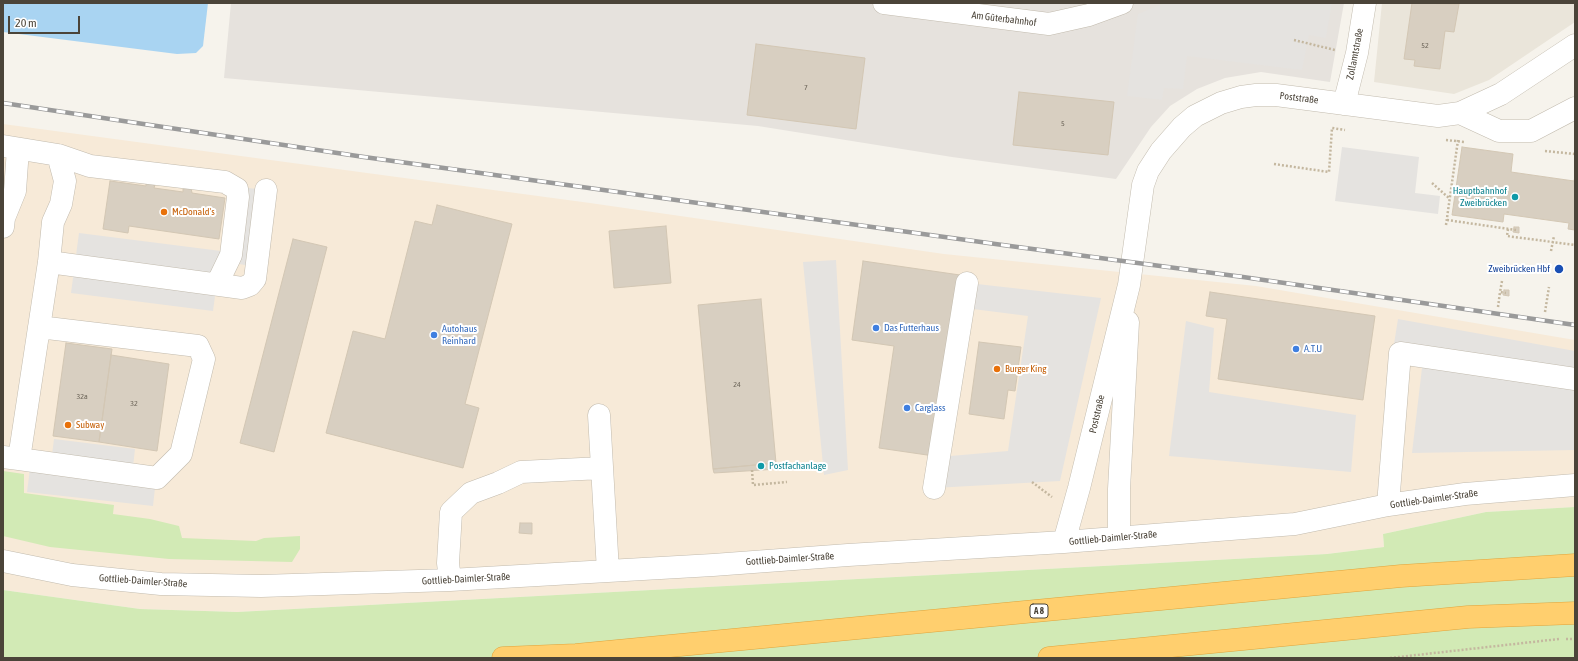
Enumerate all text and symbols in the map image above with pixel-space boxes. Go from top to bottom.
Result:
scale bar [10,8,82,34]
street label: Am Güterbahnhof [971,9,1037,29]
text: 20 m [15,16,37,30]
street label: Zollamtstraße [1344,27,1366,81]
house number: 52 [1421,40,1429,50]
house number: 7 [804,82,808,92]
street label: Poststraße [1279,90,1319,106]
house number: 5 [1061,118,1065,128]
place label: Hauptbahnhof Zweibrücken [1453,185,1507,208]
marker: Hauptbahnhof Zweibrücken [1510,192,1520,202]
place label: McDonald's [172,206,215,218]
marker: McDonald's [159,207,169,217]
place label: Zweibrücken Hbf [1488,263,1550,275]
marker: Zweibrücken Hbf [1553,263,1565,275]
place label: Das Futterhaus [884,322,939,334]
place label: Autohaus Reinhard [442,323,477,346]
marker: Das Futterhaus [871,323,881,333]
marker: Autohaus Reinhard [429,330,439,340]
place label: A.T.U [1304,343,1322,355]
marker: A.T.U [1291,344,1301,354]
place label: Burger King [1005,363,1047,375]
marker: Burger King [992,364,1002,374]
house number: 24 [733,379,741,389]
house number: 32a [76,391,88,401]
street label: Poststraße [1087,394,1107,434]
house number: 32 [130,398,138,408]
place label: Carglass [915,402,945,414]
marker: Carglass [902,403,912,413]
place label: Subway [76,419,104,431]
marker: Subway [63,420,73,430]
place label: Postfachanlage [769,460,826,472]
marker: Postfachanlage [756,461,766,471]
street label: Gottlieb-Daimler-Straße [1389,487,1479,511]
street label: Gottlieb-Daimler-Straße [1068,528,1158,548]
street label: Gottlieb-Daimler-Straße [745,550,835,568]
street label: Gottlieb-Daimler-Straße [421,571,511,587]
street label: Gottlieb-Daimler-Straße [98,572,188,590]
road number: A 8 [1030,604,1048,618]

